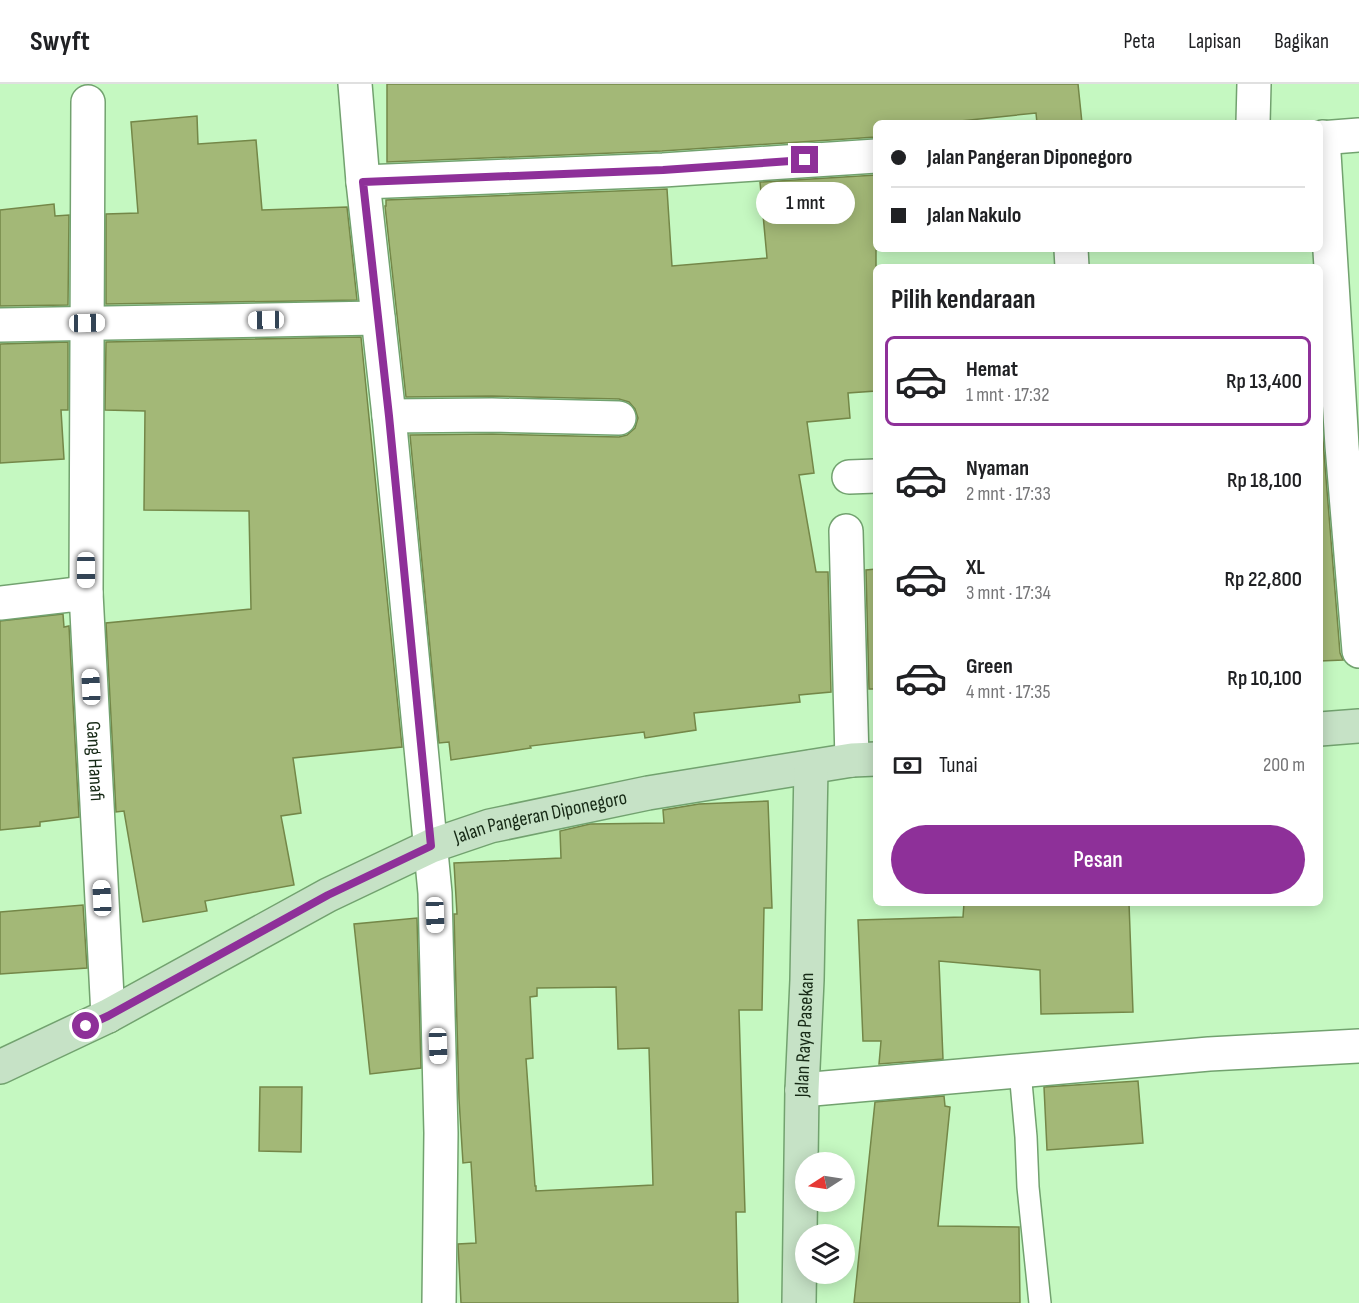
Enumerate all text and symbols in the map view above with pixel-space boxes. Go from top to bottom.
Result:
text: Swyft [30,25,90,58]
text: Peta [1124,29,1155,54]
text: Lapisan [1188,29,1241,54]
text: Bagikan [1274,29,1329,54]
text: Jalan Pangeran Diponegoro [927,144,1132,171]
route end [791,146,818,173]
callout: 1 mnt [756,181,854,223]
text: 1 mnt [786,191,825,215]
text: Jalan Nakulo [927,202,1021,229]
text: Pilih kendaraan [891,284,1036,316]
car [248,311,284,329]
car [69,314,105,332]
icon: car [894,354,948,408]
text: Hemat [966,356,1018,383]
text: Rp 13,400 [1226,368,1302,395]
text: 1 mnt · 17:32 [966,383,1049,407]
icon: car [894,453,948,507]
text: Nyaman [966,455,1029,482]
text: Rp 18,100 [1227,467,1302,494]
text: 2 mnt · 17:33 [966,482,1051,506]
car [77,552,95,588]
icon: car [894,552,948,606]
text: XL [966,554,985,581]
text: Rp 22,800 [1225,566,1302,593]
text: 3 mnt · 17:34 [966,581,1051,605]
icon: car [894,651,948,705]
text: Green [966,653,1013,680]
text: Rp 10,100 [1227,665,1302,692]
car [81,669,101,705]
text: 4 mnt · 17:35 [966,680,1051,704]
street label: Gang Hanafi [81,721,109,802]
icon: cash [891,749,924,782]
text: Tunai [939,752,978,779]
text: 200 m [1263,753,1305,777]
street label: Jalan Pangeran Diponegoro [450,786,629,850]
button: Pesan [891,825,1305,894]
car [92,880,112,916]
car [425,897,445,933]
street label: Jalan Raya Pasekan [790,972,819,1099]
route start [72,1012,99,1039]
car [428,1028,448,1064]
north arrow [795,1152,855,1212]
map controls [795,1152,855,1284]
button: layers [795,1224,855,1284]

